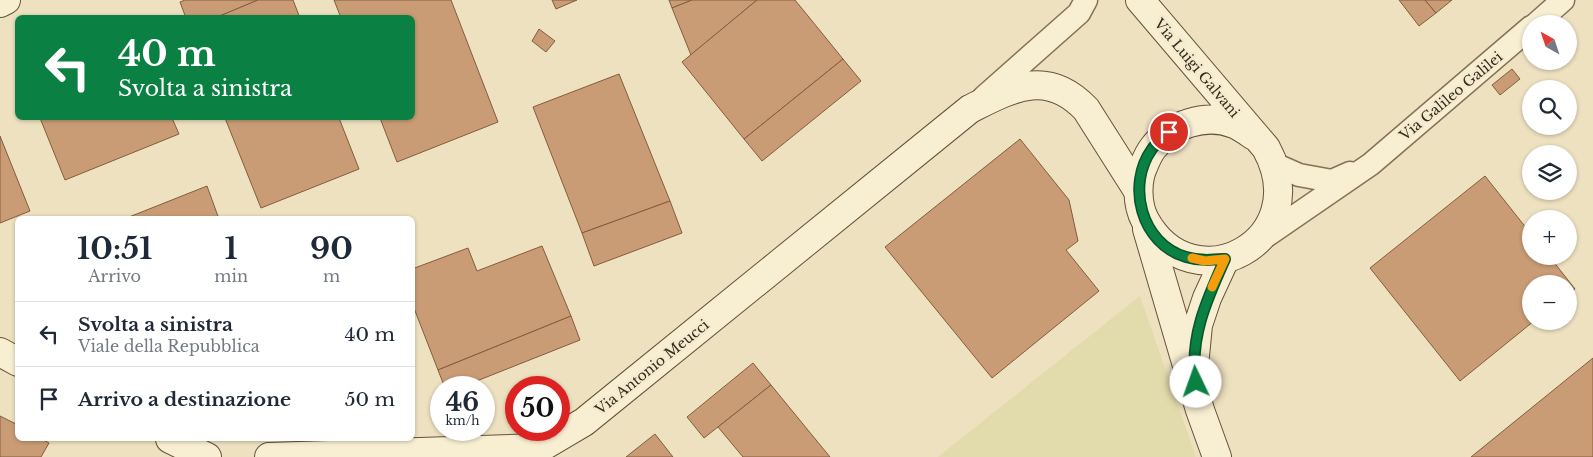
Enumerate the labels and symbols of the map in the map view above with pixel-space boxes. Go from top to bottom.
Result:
street label: Via Luigi Galvani [1150,14,1244,121]
north arrow [1522,15,1578,70]
street label: Via Galileo Galilei [1395,48,1506,145]
pin [1148,111,1190,153]
street label: Via Antonio Meucci [591,315,713,419]
position arrow [1169,355,1221,407]
speed limit sign: 50 [505,376,570,441]

